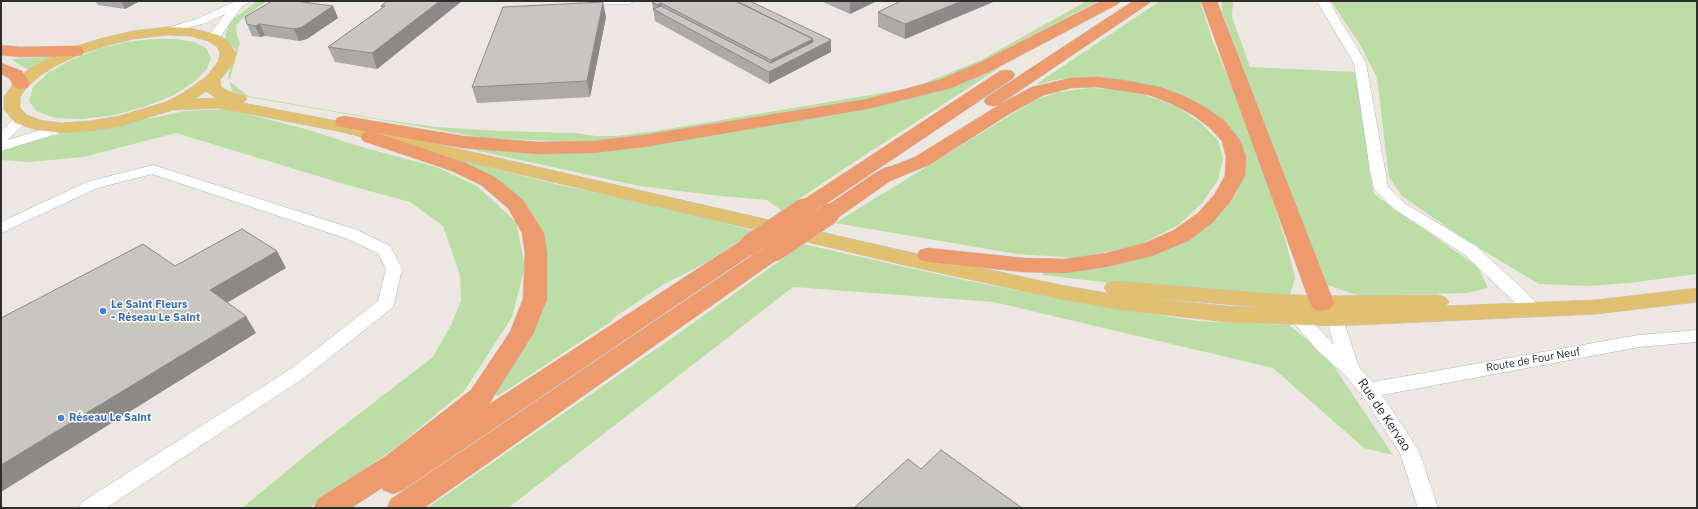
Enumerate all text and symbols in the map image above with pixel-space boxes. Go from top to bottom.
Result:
place label: Le Saint Fleurs - Réseau Le Saint [111,298,200,324]
marker: Le Saint Fleurs - Réseau Le Saint [98,306,108,316]
street label: Route de Four Neuf [1485,345,1581,375]
street label: Rue de Kervao [1354,376,1414,454]
place label: Réseau Le Saint [69,411,151,425]
marker: Réseau Le Saint [56,413,66,423]

